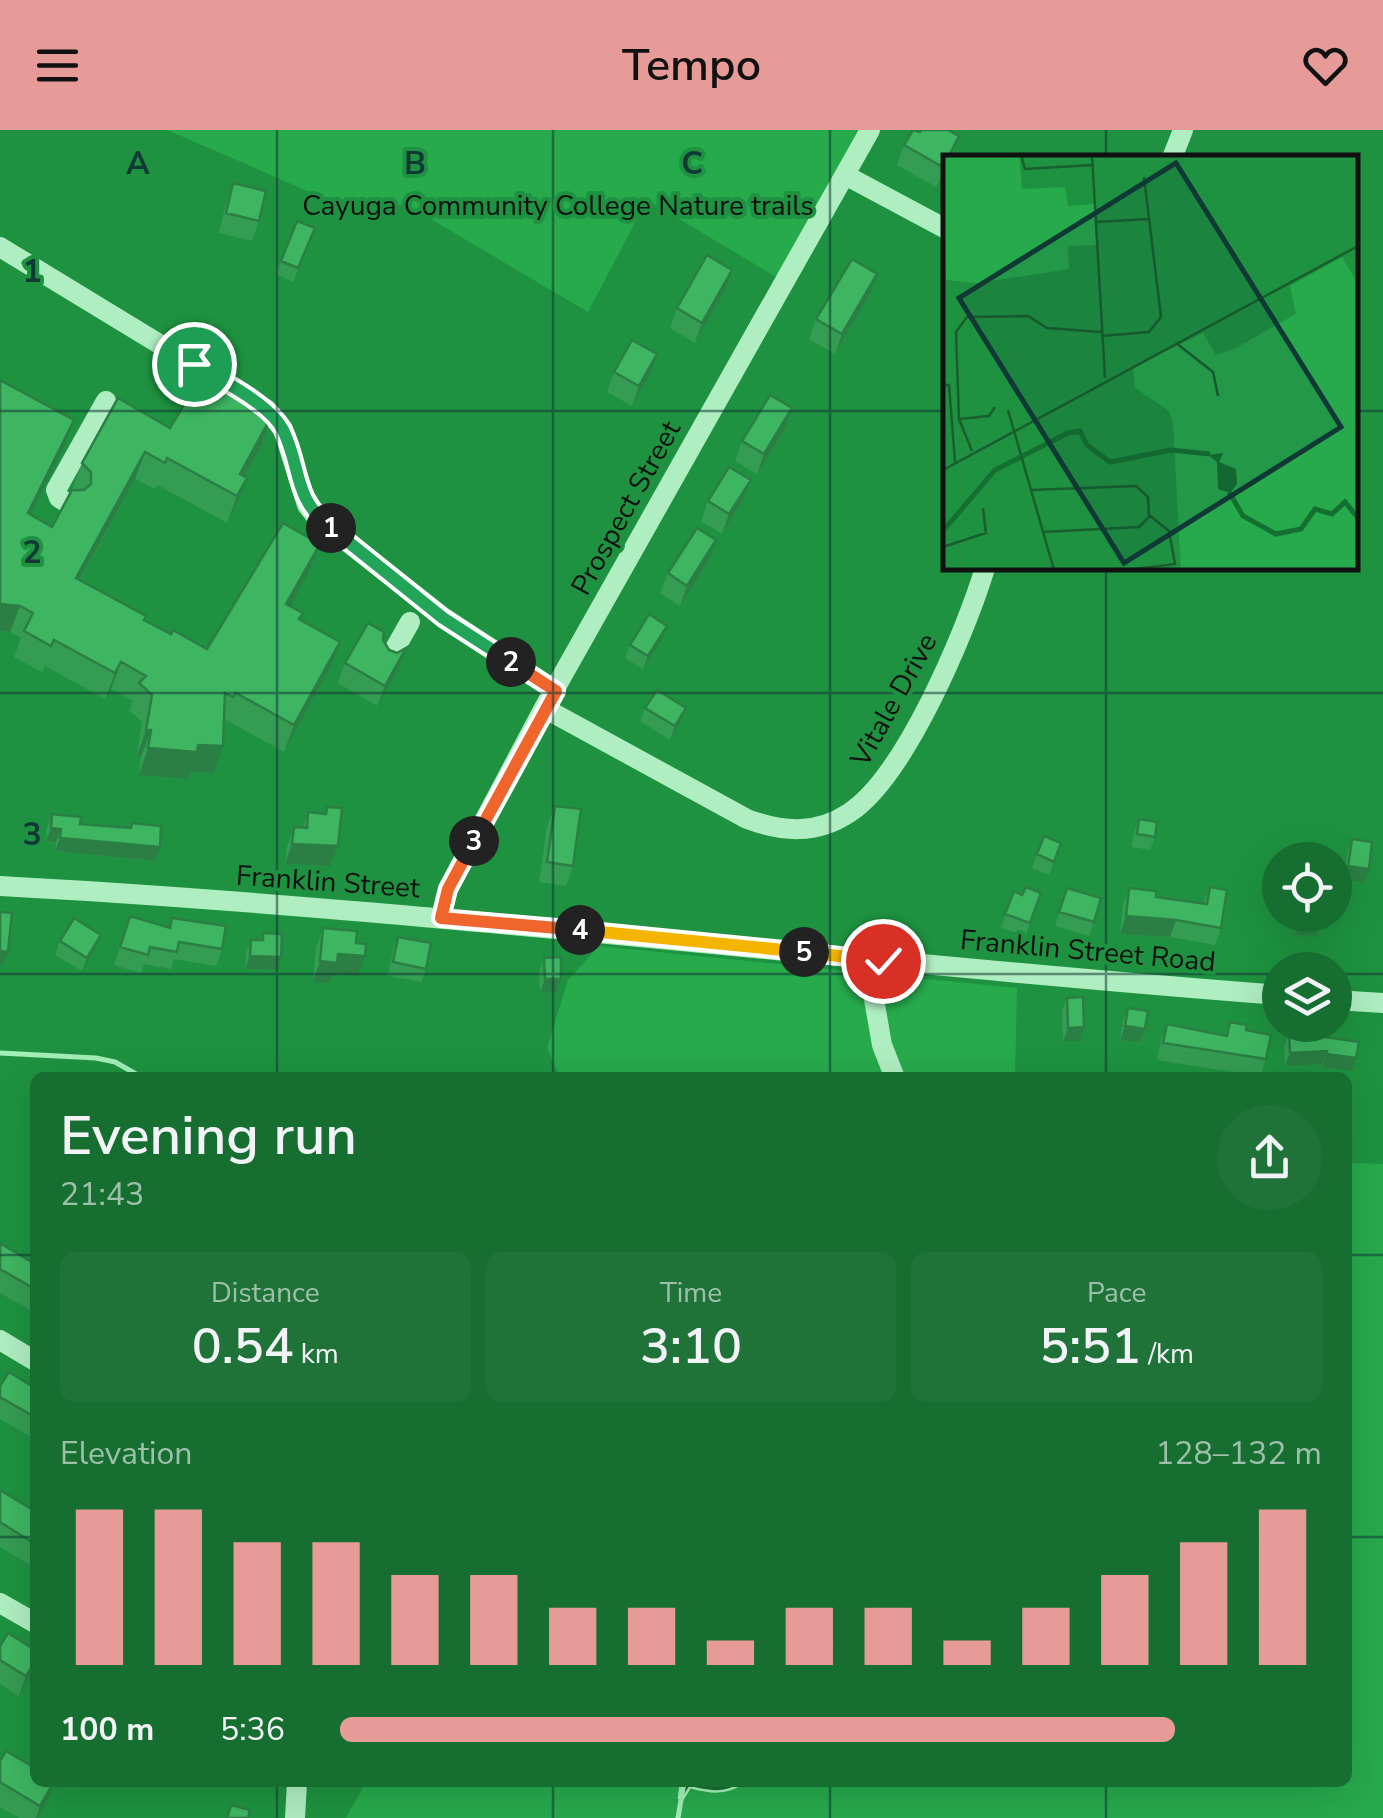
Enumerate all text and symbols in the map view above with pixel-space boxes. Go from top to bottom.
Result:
text: Tempo [622,35,761,96]
icon: menu [30,38,85,93]
icon: heart [1298,38,1353,93]
text: A [126,142,150,185]
text: B [404,142,426,185]
text: C [681,142,703,185]
inset map [943,155,1358,570]
park label: Cayuga Community College Nature trails [302,187,814,225]
text: 1 [22,250,42,293]
pin [152,322,237,407]
icon: arrive [167,337,222,392]
street label: Prospect Street [562,414,690,602]
pin: 1 [306,503,356,553]
text: 1 [323,509,339,547]
text: 2 [22,531,42,574]
street label: Vitale Drive [841,626,946,774]
pin: 2 [486,637,536,687]
text: 2 [503,643,519,681]
text: 3 [22,813,42,856]
pin: 3 [449,816,499,866]
text: 3 [466,822,482,860]
map controls [1262,842,1352,1042]
button: locate [1262,842,1352,932]
street label: Franklin Street [235,857,421,907]
pin: 4 [555,905,605,955]
text: 4 [572,911,588,949]
pin [841,919,926,1004]
street label: Franklin Street Road [959,921,1217,981]
pin: 5 [779,927,829,977]
text: 5 [796,933,812,971]
icon: check [856,934,911,989]
button: layers [1262,952,1352,1042]
text: Evening run [60,1098,357,1173]
button: share [1217,1105,1322,1210]
text: 21:43 [60,1173,144,1216]
text: Distance [211,1274,320,1312]
text: Time [660,1274,722,1312]
text: Pace [1087,1274,1146,1312]
text: 0.54 [192,1312,294,1381]
text: 3:10 [640,1312,742,1381]
text: 5:51 [1039,1312,1141,1381]
text: km [294,1335,339,1373]
text: /km [1141,1335,1194,1373]
text: Elevation [60,1432,193,1475]
text: 128–132 m [1155,1432,1322,1475]
text: 100 m [60,1708,154,1751]
text: 5:36 [220,1708,285,1751]

